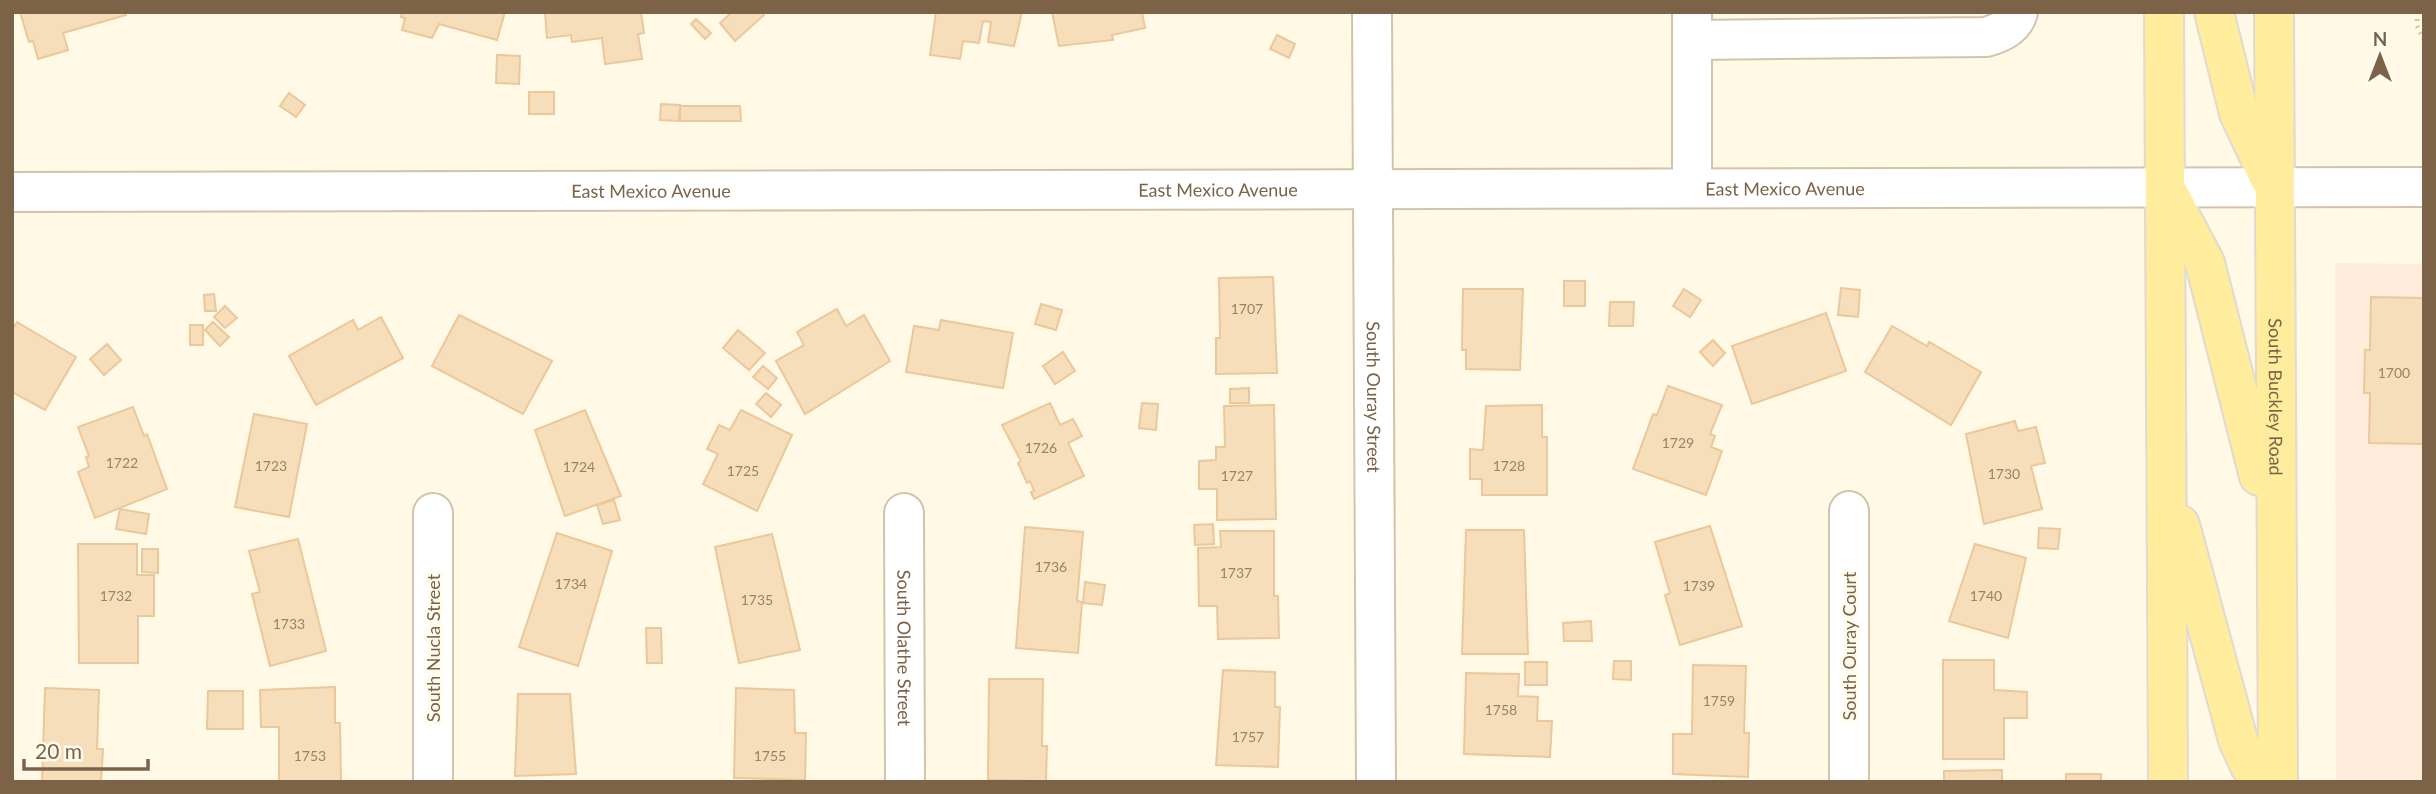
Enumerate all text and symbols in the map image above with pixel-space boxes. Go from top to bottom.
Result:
north arrow [2345,21,2415,91]
text: N [2373,27,2387,50]
street label: East Mexico Avenue [1705,177,1865,199]
street label: East Mexico Avenue [1138,178,1298,201]
street label: East Mexico Avenue [571,180,731,202]
house number: 1707 [1231,300,1263,317]
street label: South Buckley Road [2265,318,2287,476]
street label: South Ouray Street [1363,321,1385,473]
house number: 1700 [2378,364,2410,381]
house number: 1729 [1662,434,1694,451]
house number: 1726 [1025,439,1057,456]
house number: 1722 [106,454,138,471]
house number: 1723 [255,457,287,474]
house number: 1728 [1493,457,1525,474]
house number: 1724 [563,458,595,475]
house number: 1725 [727,462,759,479]
house number: 1730 [1988,465,2020,482]
house number: 1727 [1221,467,1253,484]
house number: 1736 [1035,558,1067,575]
house number: 1737 [1220,564,1252,581]
street label: South Olathe Street [893,570,916,727]
street label: South Ouray Court [1838,571,1860,721]
street label: South Nucla Street [422,573,444,722]
house number: 1734 [555,575,587,592]
house number: 1739 [1683,577,1715,594]
house number: 1732 [100,587,132,604]
house number: 1740 [1970,587,2002,604]
house number: 1735 [741,591,773,608]
house number: 1733 [273,615,305,632]
house number: 1759 [1703,692,1735,709]
house number: 1758 [1485,701,1517,718]
scale bar [24,728,149,772]
house number: 1757 [1232,728,1264,745]
text: 20 m [35,738,82,763]
house number: 1753 [294,747,326,764]
house number: 1755 [754,747,786,764]

